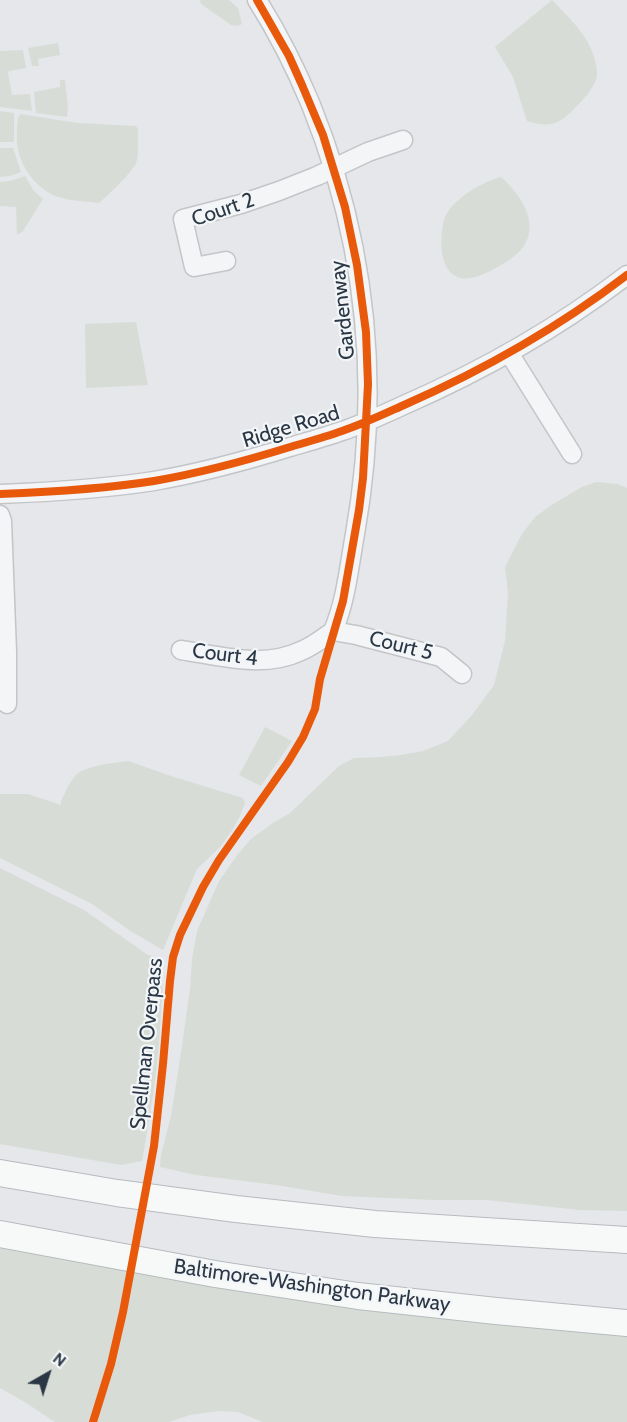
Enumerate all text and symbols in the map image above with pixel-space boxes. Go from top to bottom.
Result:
street label: Court 2 [188,188,258,232]
street label: Gardenway [325,259,361,361]
street label: Ridge Road [239,400,343,454]
street label: Court 5 [366,626,436,666]
street label: Court 4 [191,638,259,672]
street label: Spellman Overpass [125,957,169,1131]
street label: Baltimore-Washington Parkway [172,1254,452,1318]
north arrow [18,1344,78,1404]
text: N [49,1349,70,1371]

